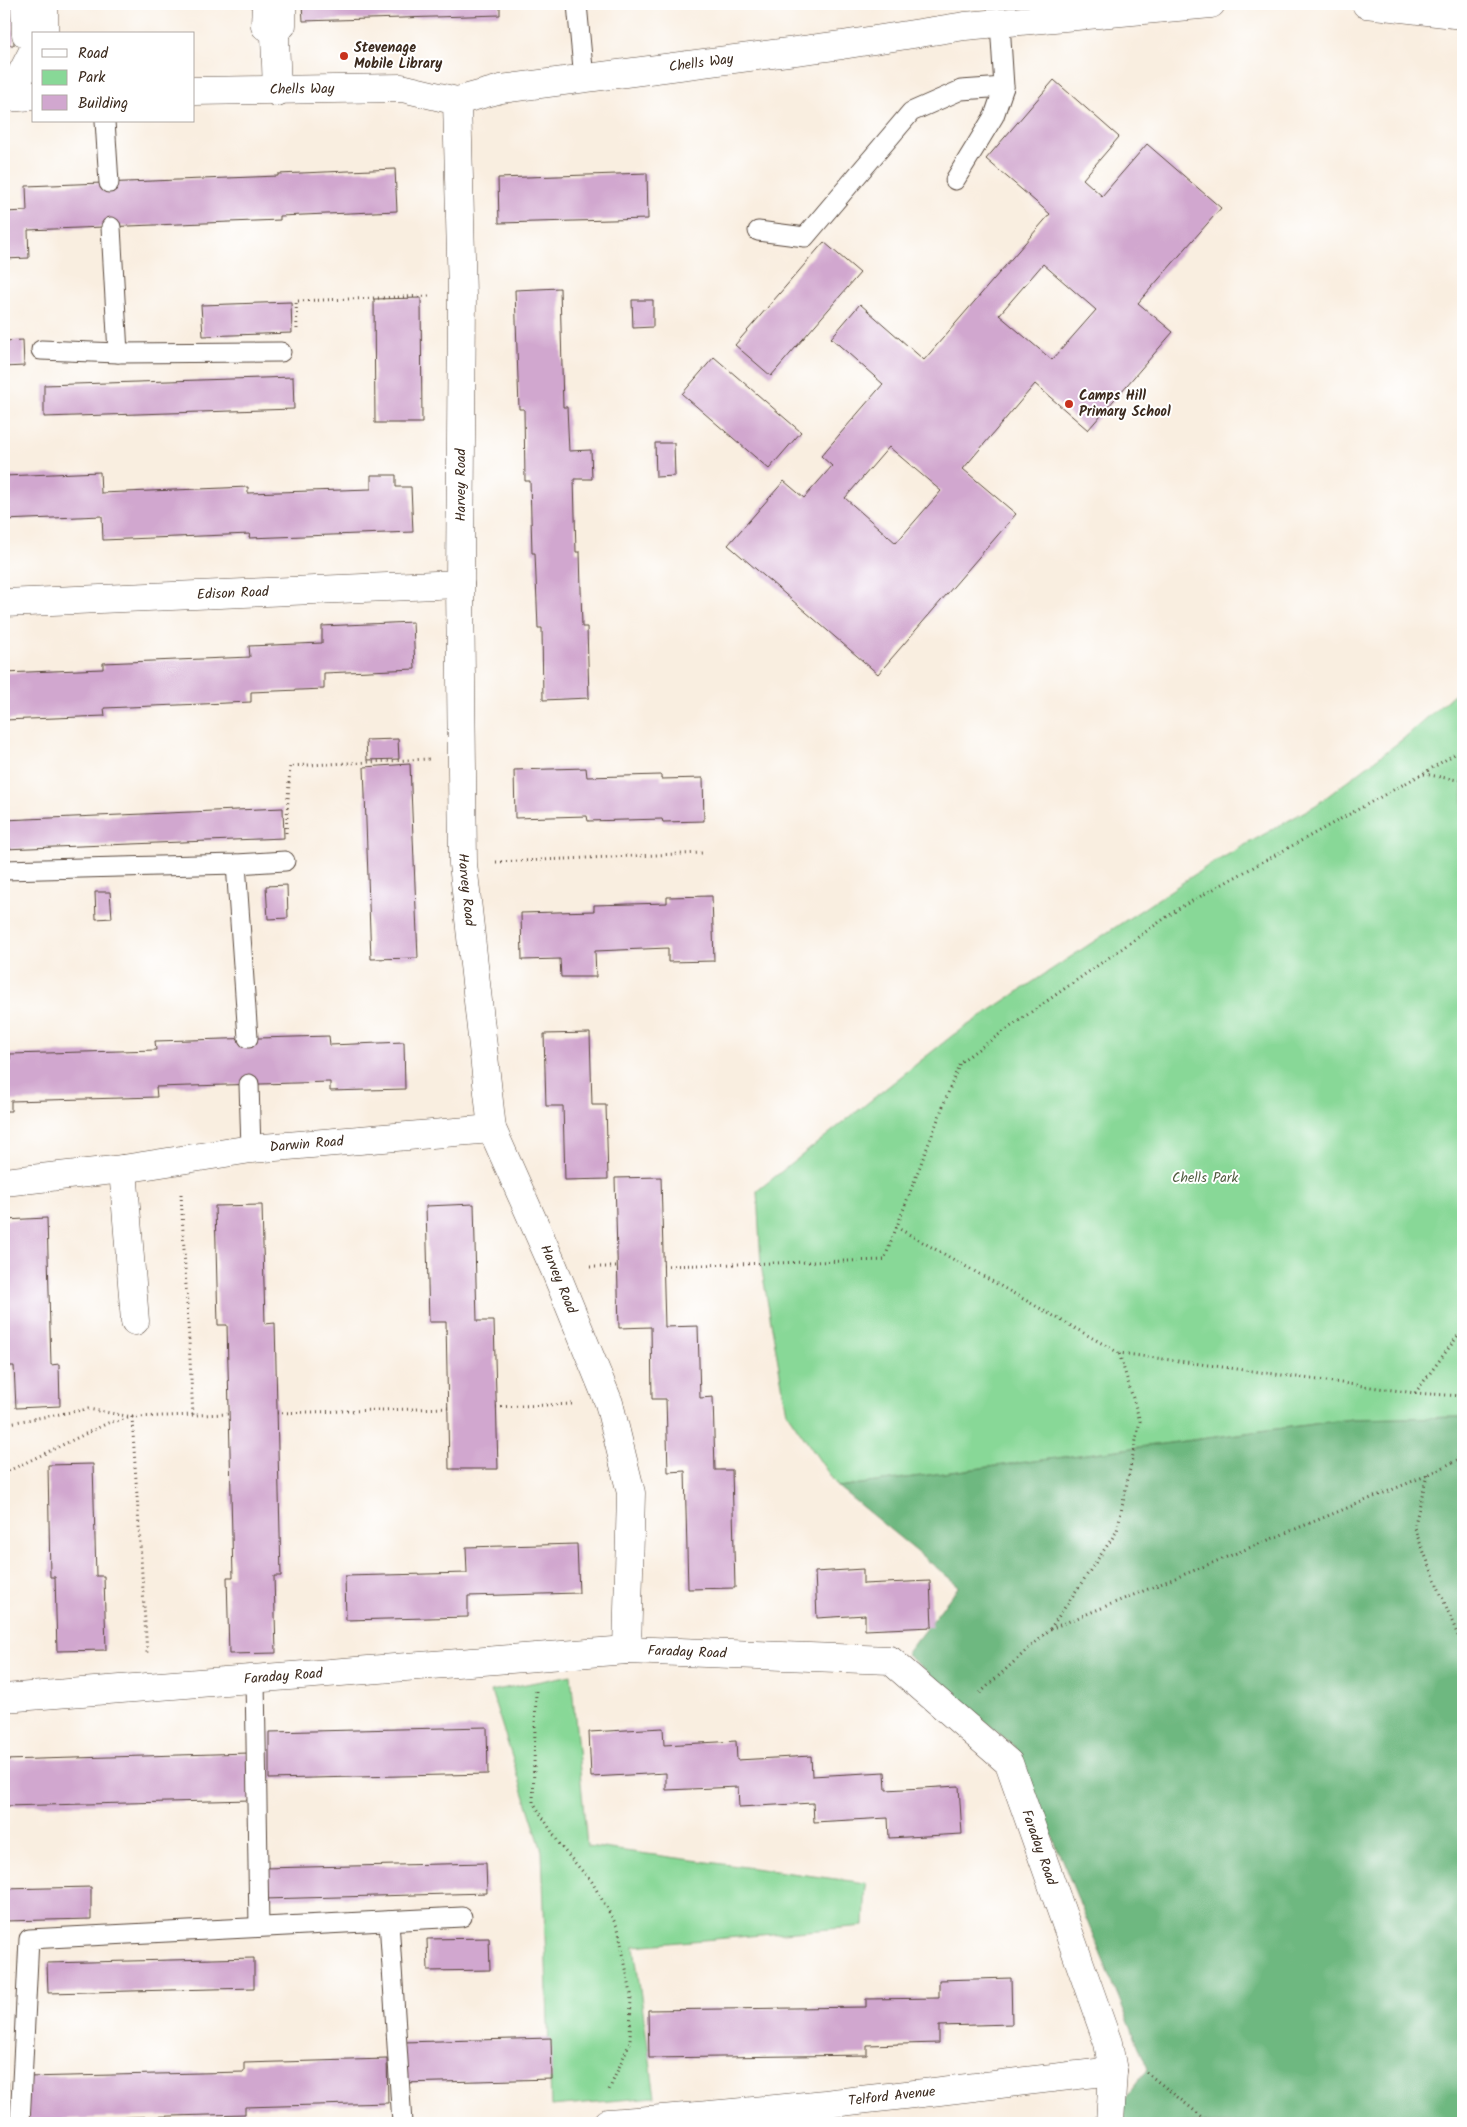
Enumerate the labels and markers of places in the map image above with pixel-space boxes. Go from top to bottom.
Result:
place label: Stevenage Mobile Library [354,37,443,75]
marker: Stevenage Mobile Library [338,50,350,62]
place label: Camps Hill Primary School [1079,385,1171,423]
marker: Camps Hill Primary School [1063,398,1075,410]

